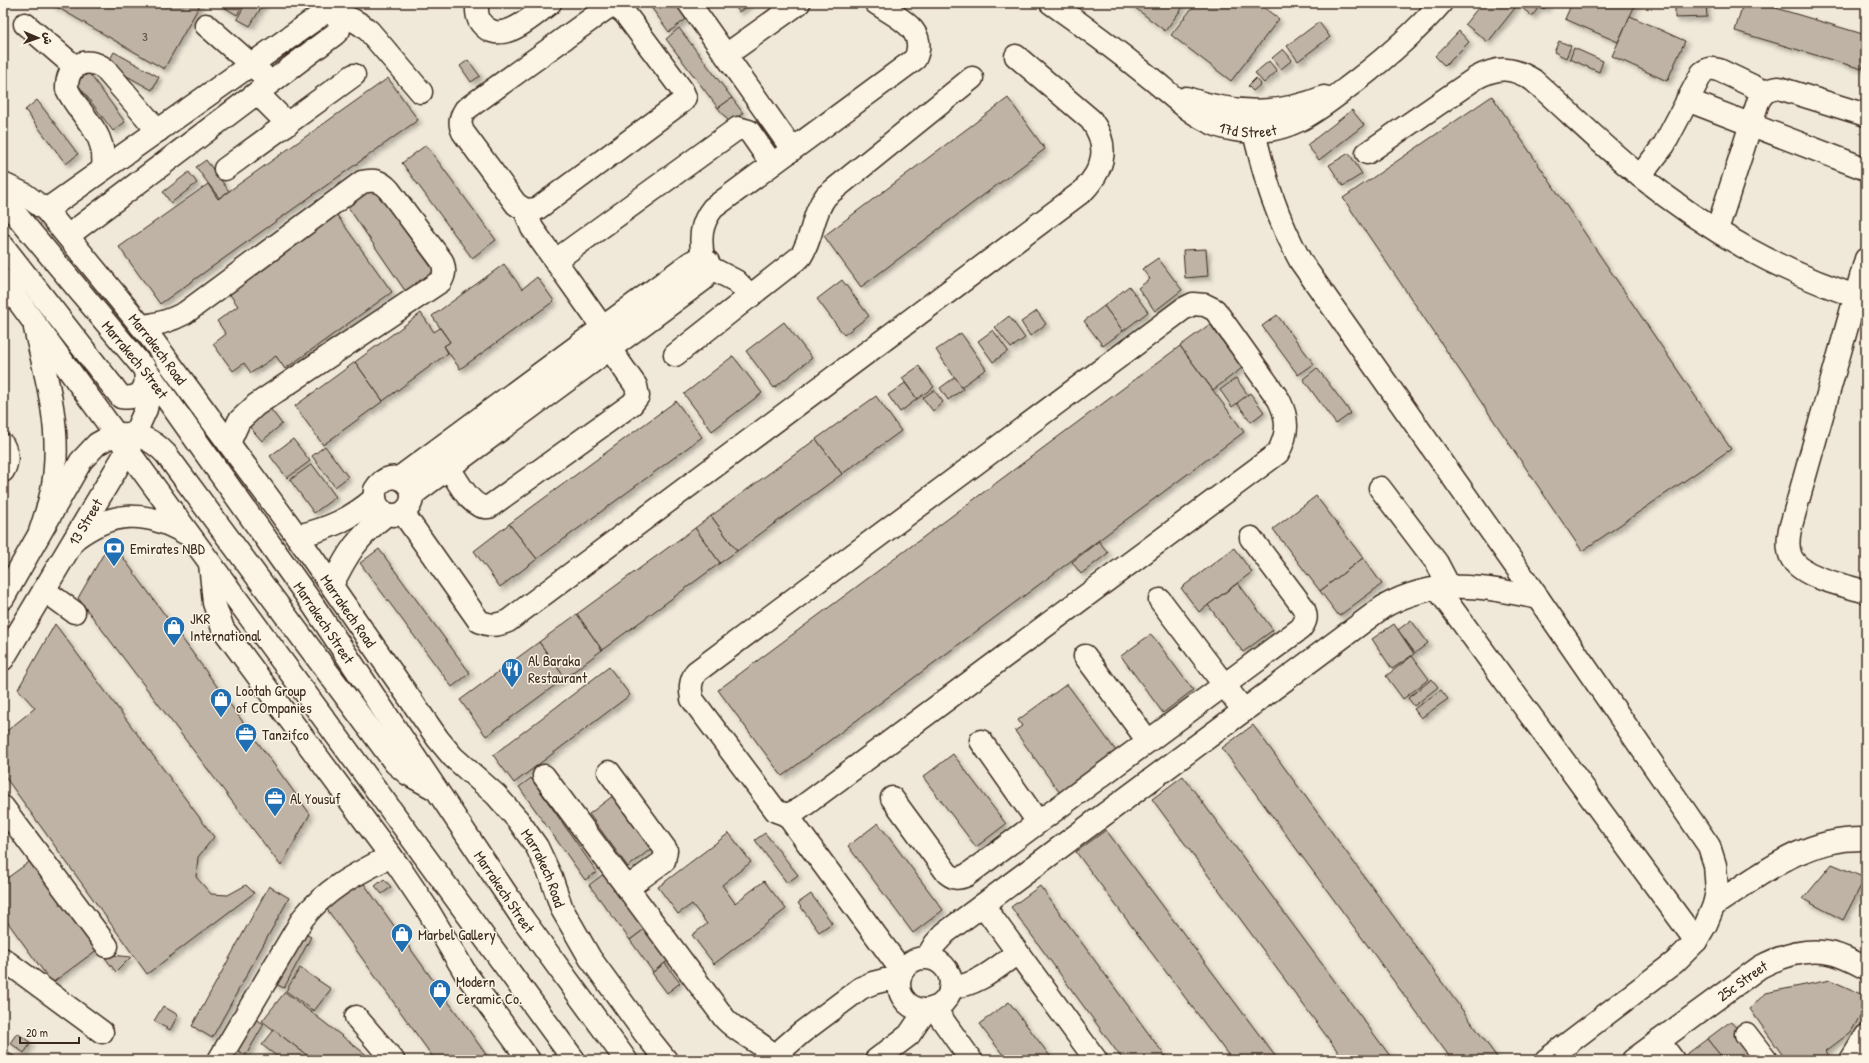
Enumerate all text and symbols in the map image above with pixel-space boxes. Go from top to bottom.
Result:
north arrow [18,18,58,58]
house number: 3 [142,27,148,45]
text: ش [41,32,55,45]
street label: 17d Street [1217,116,1279,142]
street label: Marrakech Road [124,309,192,389]
street label: Marrakech Street [98,316,174,403]
street label: 13 Street [63,494,107,549]
bank icon: Emirates NBD [101,535,127,568]
place label: Emirates NBD [130,538,206,559]
street label: Marrakech Road [316,570,382,652]
street label: Marrakech Street [289,577,360,668]
place label: JKR International [190,608,261,646]
shop icon: JKR International [161,614,187,647]
place label: Al Baraka Restaurant [528,650,588,688]
restaurant icon: Al Baraka Restaurant [499,656,525,689]
place label: Lootah Group of COmpanies [236,680,312,718]
shop icon: Lootah Group of COmpanies [208,686,234,719]
office icon: Tanzifco [233,721,259,754]
place label: Tanzifco [262,724,309,745]
office icon: Al Yousuf [262,785,288,818]
place label: Al Yousuf [290,788,341,809]
street label: Marrakech Road [517,824,571,910]
street label: Marrakech Street [470,846,541,938]
shop icon: Marbel Gallery [389,921,415,954]
place label: Marbel Gallery [418,924,496,945]
street label: 25c Street [1712,954,1771,1006]
place label: Modern Ceramic Co. [456,971,522,1009]
shop icon: Modern Ceramic Co. [427,977,453,1010]
scale bar [20,1019,79,1045]
text: 20 m [26,1024,48,1041]

